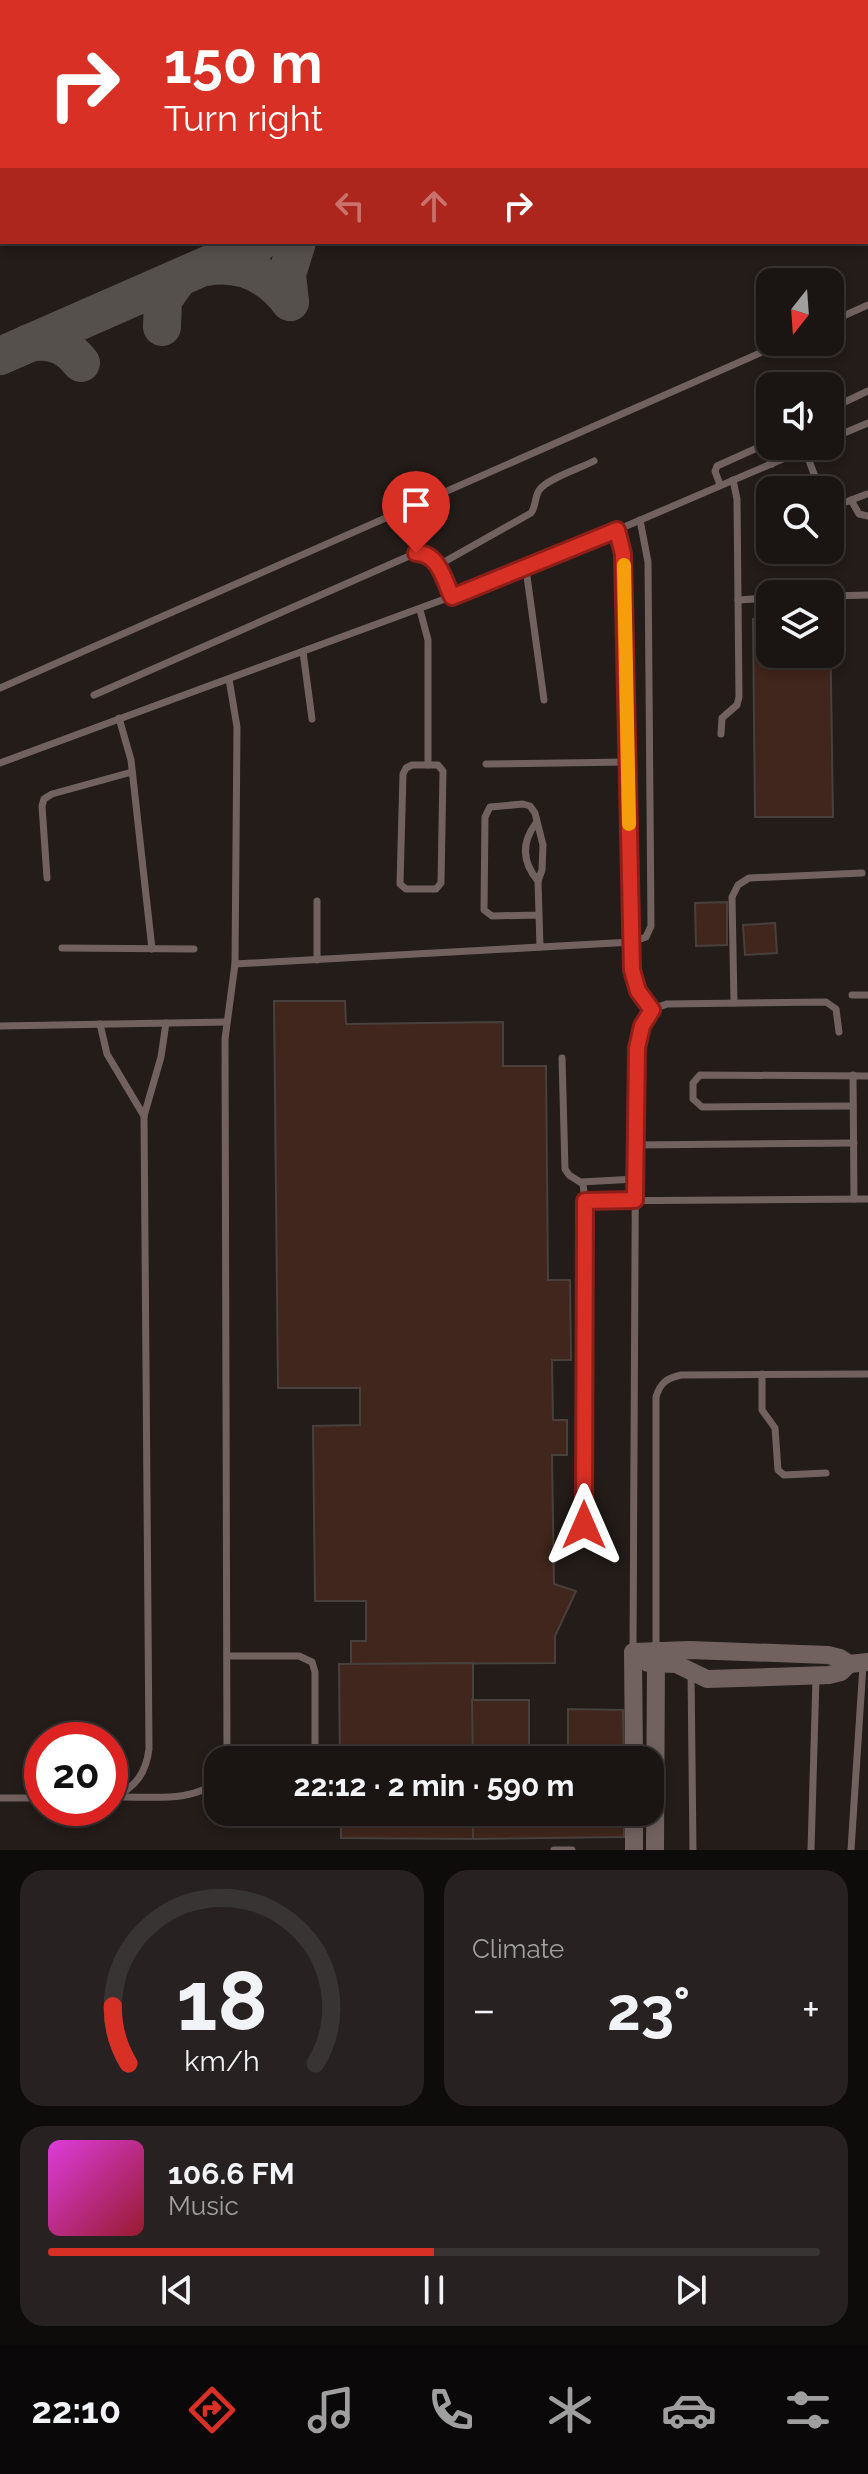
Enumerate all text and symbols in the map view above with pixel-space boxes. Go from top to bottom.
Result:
text: 150 m [164,30,323,96]
icon: right [32,32,136,136]
text: Turn right [164,97,323,139]
icon: left [328,184,372,228]
icon: ahead [412,184,456,228]
icon: right [496,184,540,228]
north arrow [756,268,844,356]
map controls [756,268,844,668]
button: sound [756,372,844,460]
pin [382,471,450,553]
button: search [756,476,844,564]
icon: arrive [394,483,438,527]
button: layers [756,580,844,668]
position arrow [542,1483,626,1567]
speed limit sign: 20 [24,1722,128,1826]
text: 22:12 · 2 min · 590 m [294,1768,574,1803]
text: Climate [472,1934,564,1964]
text: 18 [176,1952,268,2049]
text: 23° [607,1974,690,2044]
text: − [472,1984,496,2035]
text: + [802,1984,820,2035]
text: km/h [184,2044,260,2078]
text: 106.6 FM [168,2156,295,2191]
text: Music [168,2191,239,2221]
icon: previous [155,2268,199,2312]
icon: pause [412,2268,456,2312]
icon: next [669,2268,713,2312]
icon: directions [184,2382,240,2438]
icon: music [303,2382,359,2438]
icon: phone [423,2382,479,2438]
icon: climate [542,2382,598,2438]
icon: car [661,2382,717,2438]
icon: filters [780,2382,836,2438]
text: 22:10 [32,2389,121,2431]

